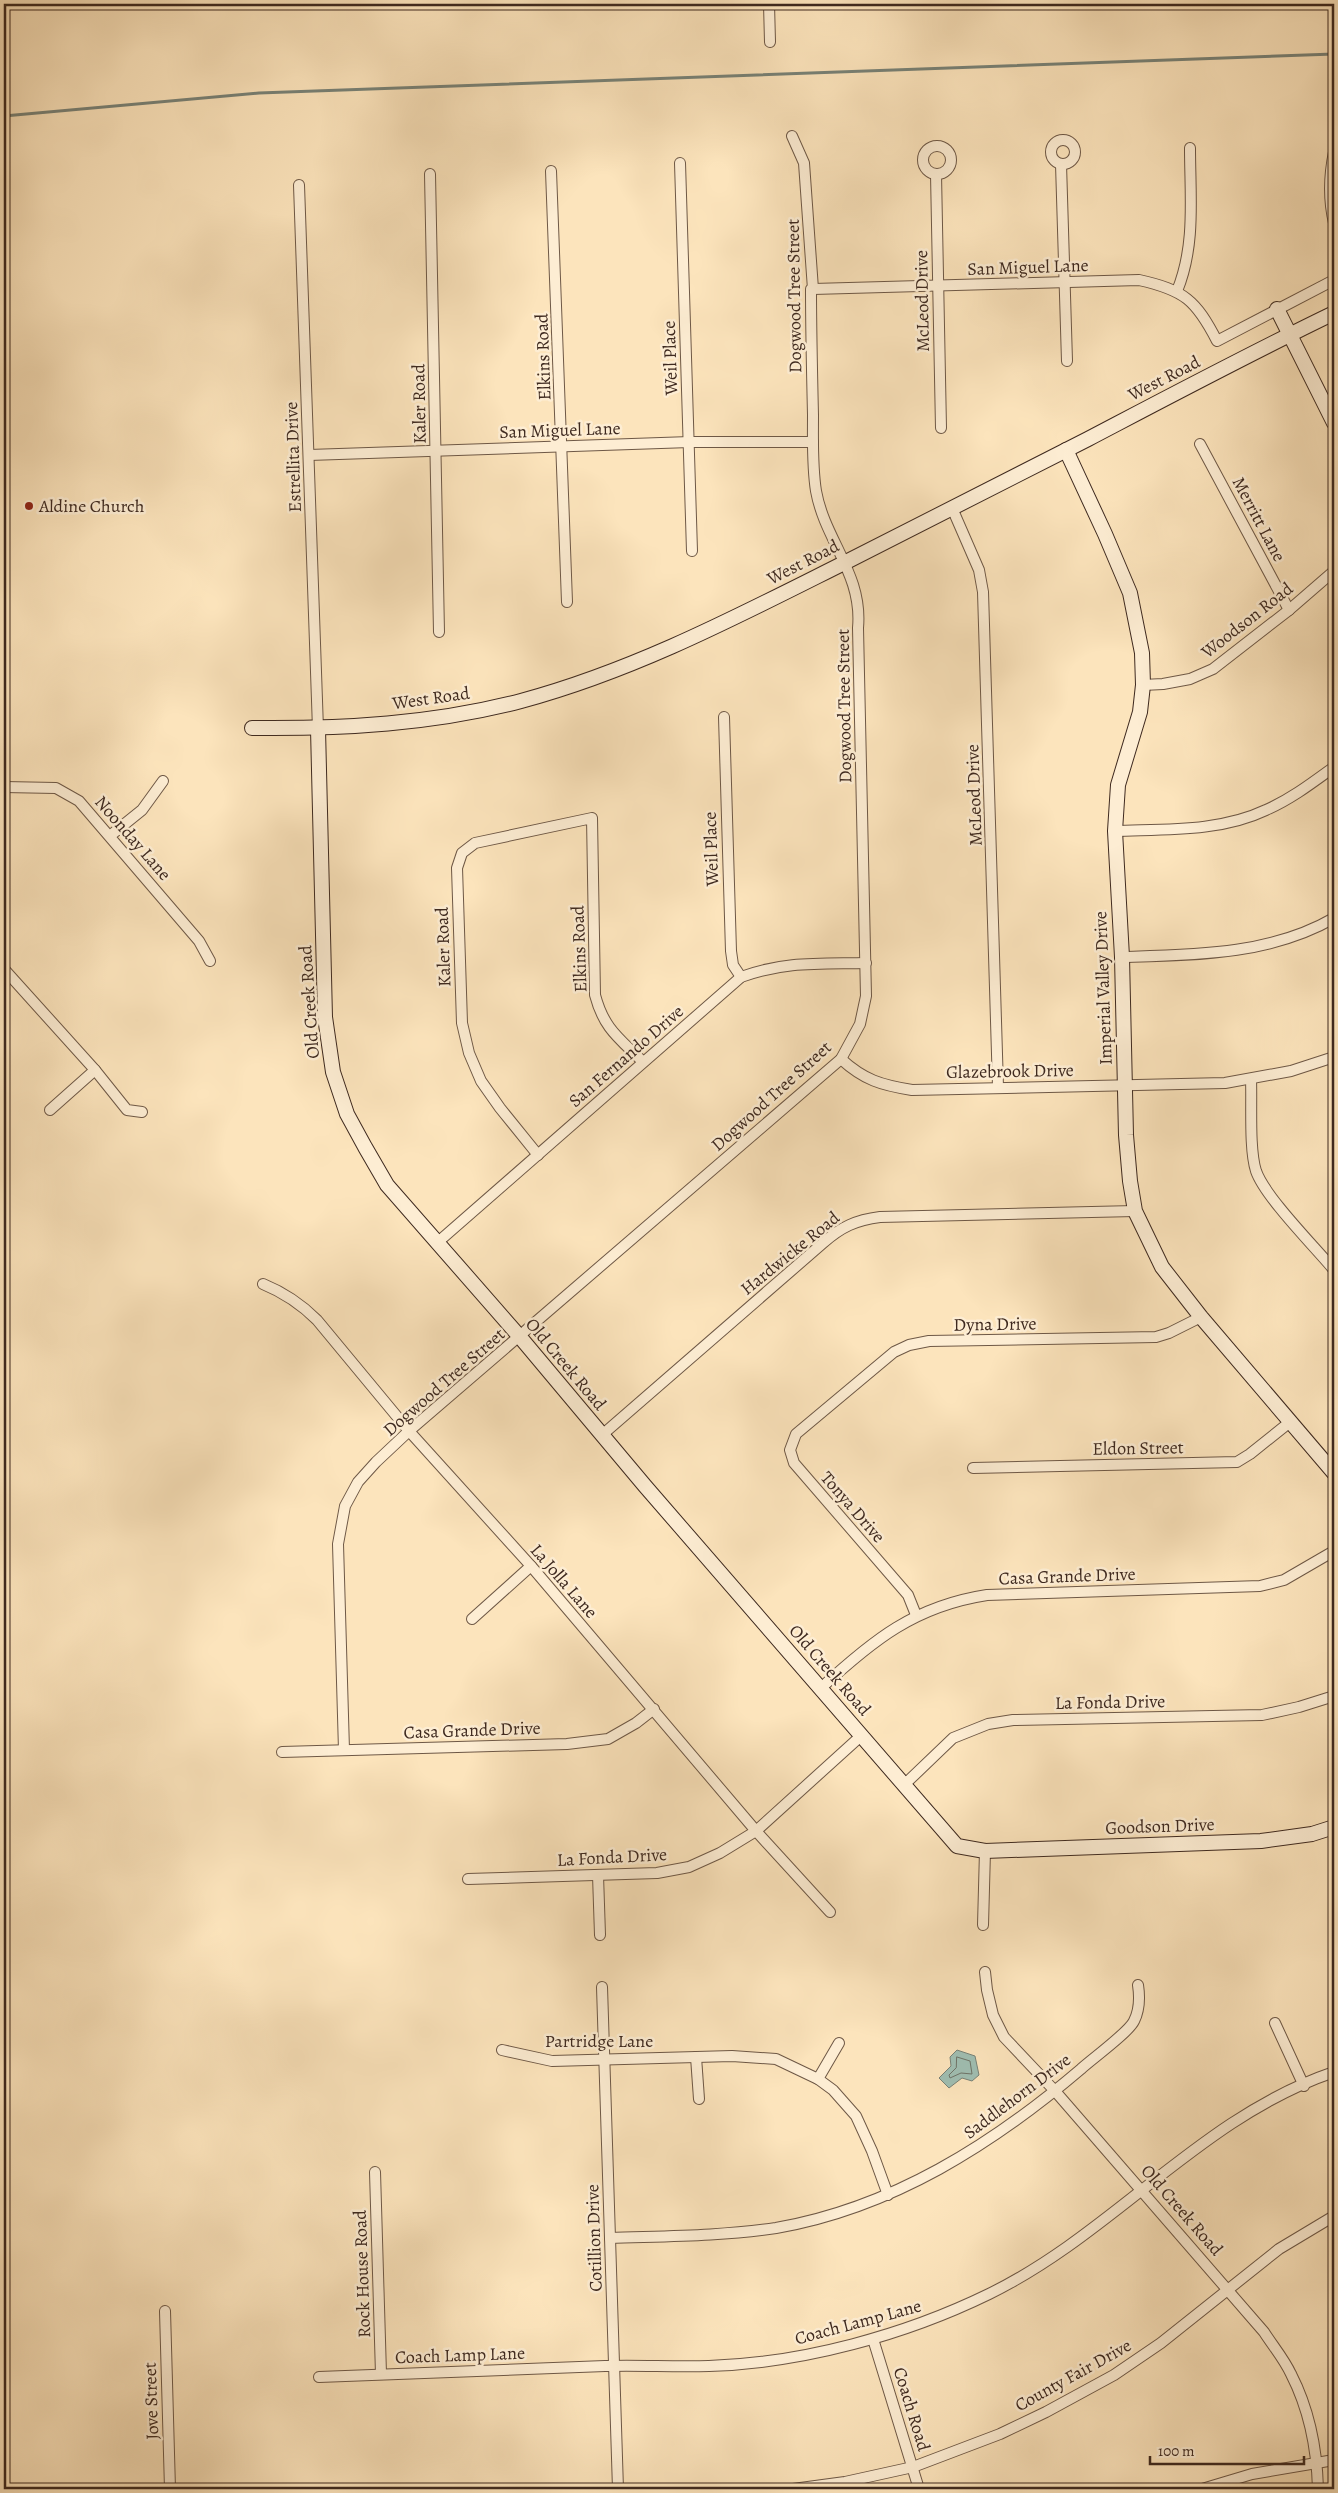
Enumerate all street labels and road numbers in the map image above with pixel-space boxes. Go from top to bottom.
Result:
street label: Dogwood Tree Street [781,219,807,373]
street label: McLeod Drive [909,250,935,352]
street label: San Miguel Lane [967,253,1089,281]
street label: Elkins Road [529,313,557,401]
street label: Weil Place [657,320,683,397]
street label: West Road [1123,350,1204,407]
street label: Kaler Road [406,364,432,444]
street label: Estrellita Drive [279,401,307,513]
street label: San Miguel Lane [499,416,621,444]
street label: Merritt Lane [1227,472,1291,566]
street label: West Road [762,534,843,591]
street label: Woodson Road [1195,576,1298,664]
street label: Dogwood Tree Street [831,629,857,783]
street label: West Road [390,681,471,715]
street label: McLeod Drive [960,744,988,846]
street label: Noonday Lane [89,790,177,886]
street label: Weil Place [698,811,724,888]
street label: Elkins Road [565,905,593,993]
street label: Kaler Road [430,906,456,987]
street label: Imperial Valley Drive [1088,911,1118,1065]
street label: Old Creek Road [293,944,325,1060]
street label: San Fernando Drive [563,999,689,1113]
street label: Dogwood Tree Street [706,1035,836,1156]
street label: Glazebrook Drive [946,1058,1074,1084]
street label: Hardwicke Road [735,1205,845,1300]
street label: Dyna Drive [953,1311,1037,1337]
street label: Old Creek Road [520,1313,612,1416]
street label: Dogwood Tree Street [378,1322,510,1442]
street label: Eldon Street [1092,1435,1184,1461]
street label: Tonya Drive [815,1466,891,1548]
street label: La Jolla Lane [525,1539,603,1623]
street label: Casa Grande Drive [998,1562,1136,1590]
street label: Old Creek Road [784,1619,877,1721]
street label: La Fonda Drive [1055,1689,1165,1715]
street label: Casa Grande Drive [403,1716,541,1744]
street label: Goodson Drive [1105,1812,1215,1840]
street label: La Fonda Drive [556,1842,668,1872]
street label: Partridge Lane [545,2029,653,2053]
street label: Saddlehorn Drive [958,2048,1076,2144]
street label: Old Creek Road [1136,2159,1229,2261]
street label: Cotillion Drive [580,2184,608,2292]
street label: Rock House Road [348,2209,376,2338]
street label: Coach Lamp Lane [792,2294,924,2350]
street label: County Fair Drive [1010,2333,1136,2417]
street label: Coach Lamp Lane [395,2341,525,2369]
street label: Jove Street [138,2362,164,2440]
street label: Coach Road [888,2364,936,2454]

